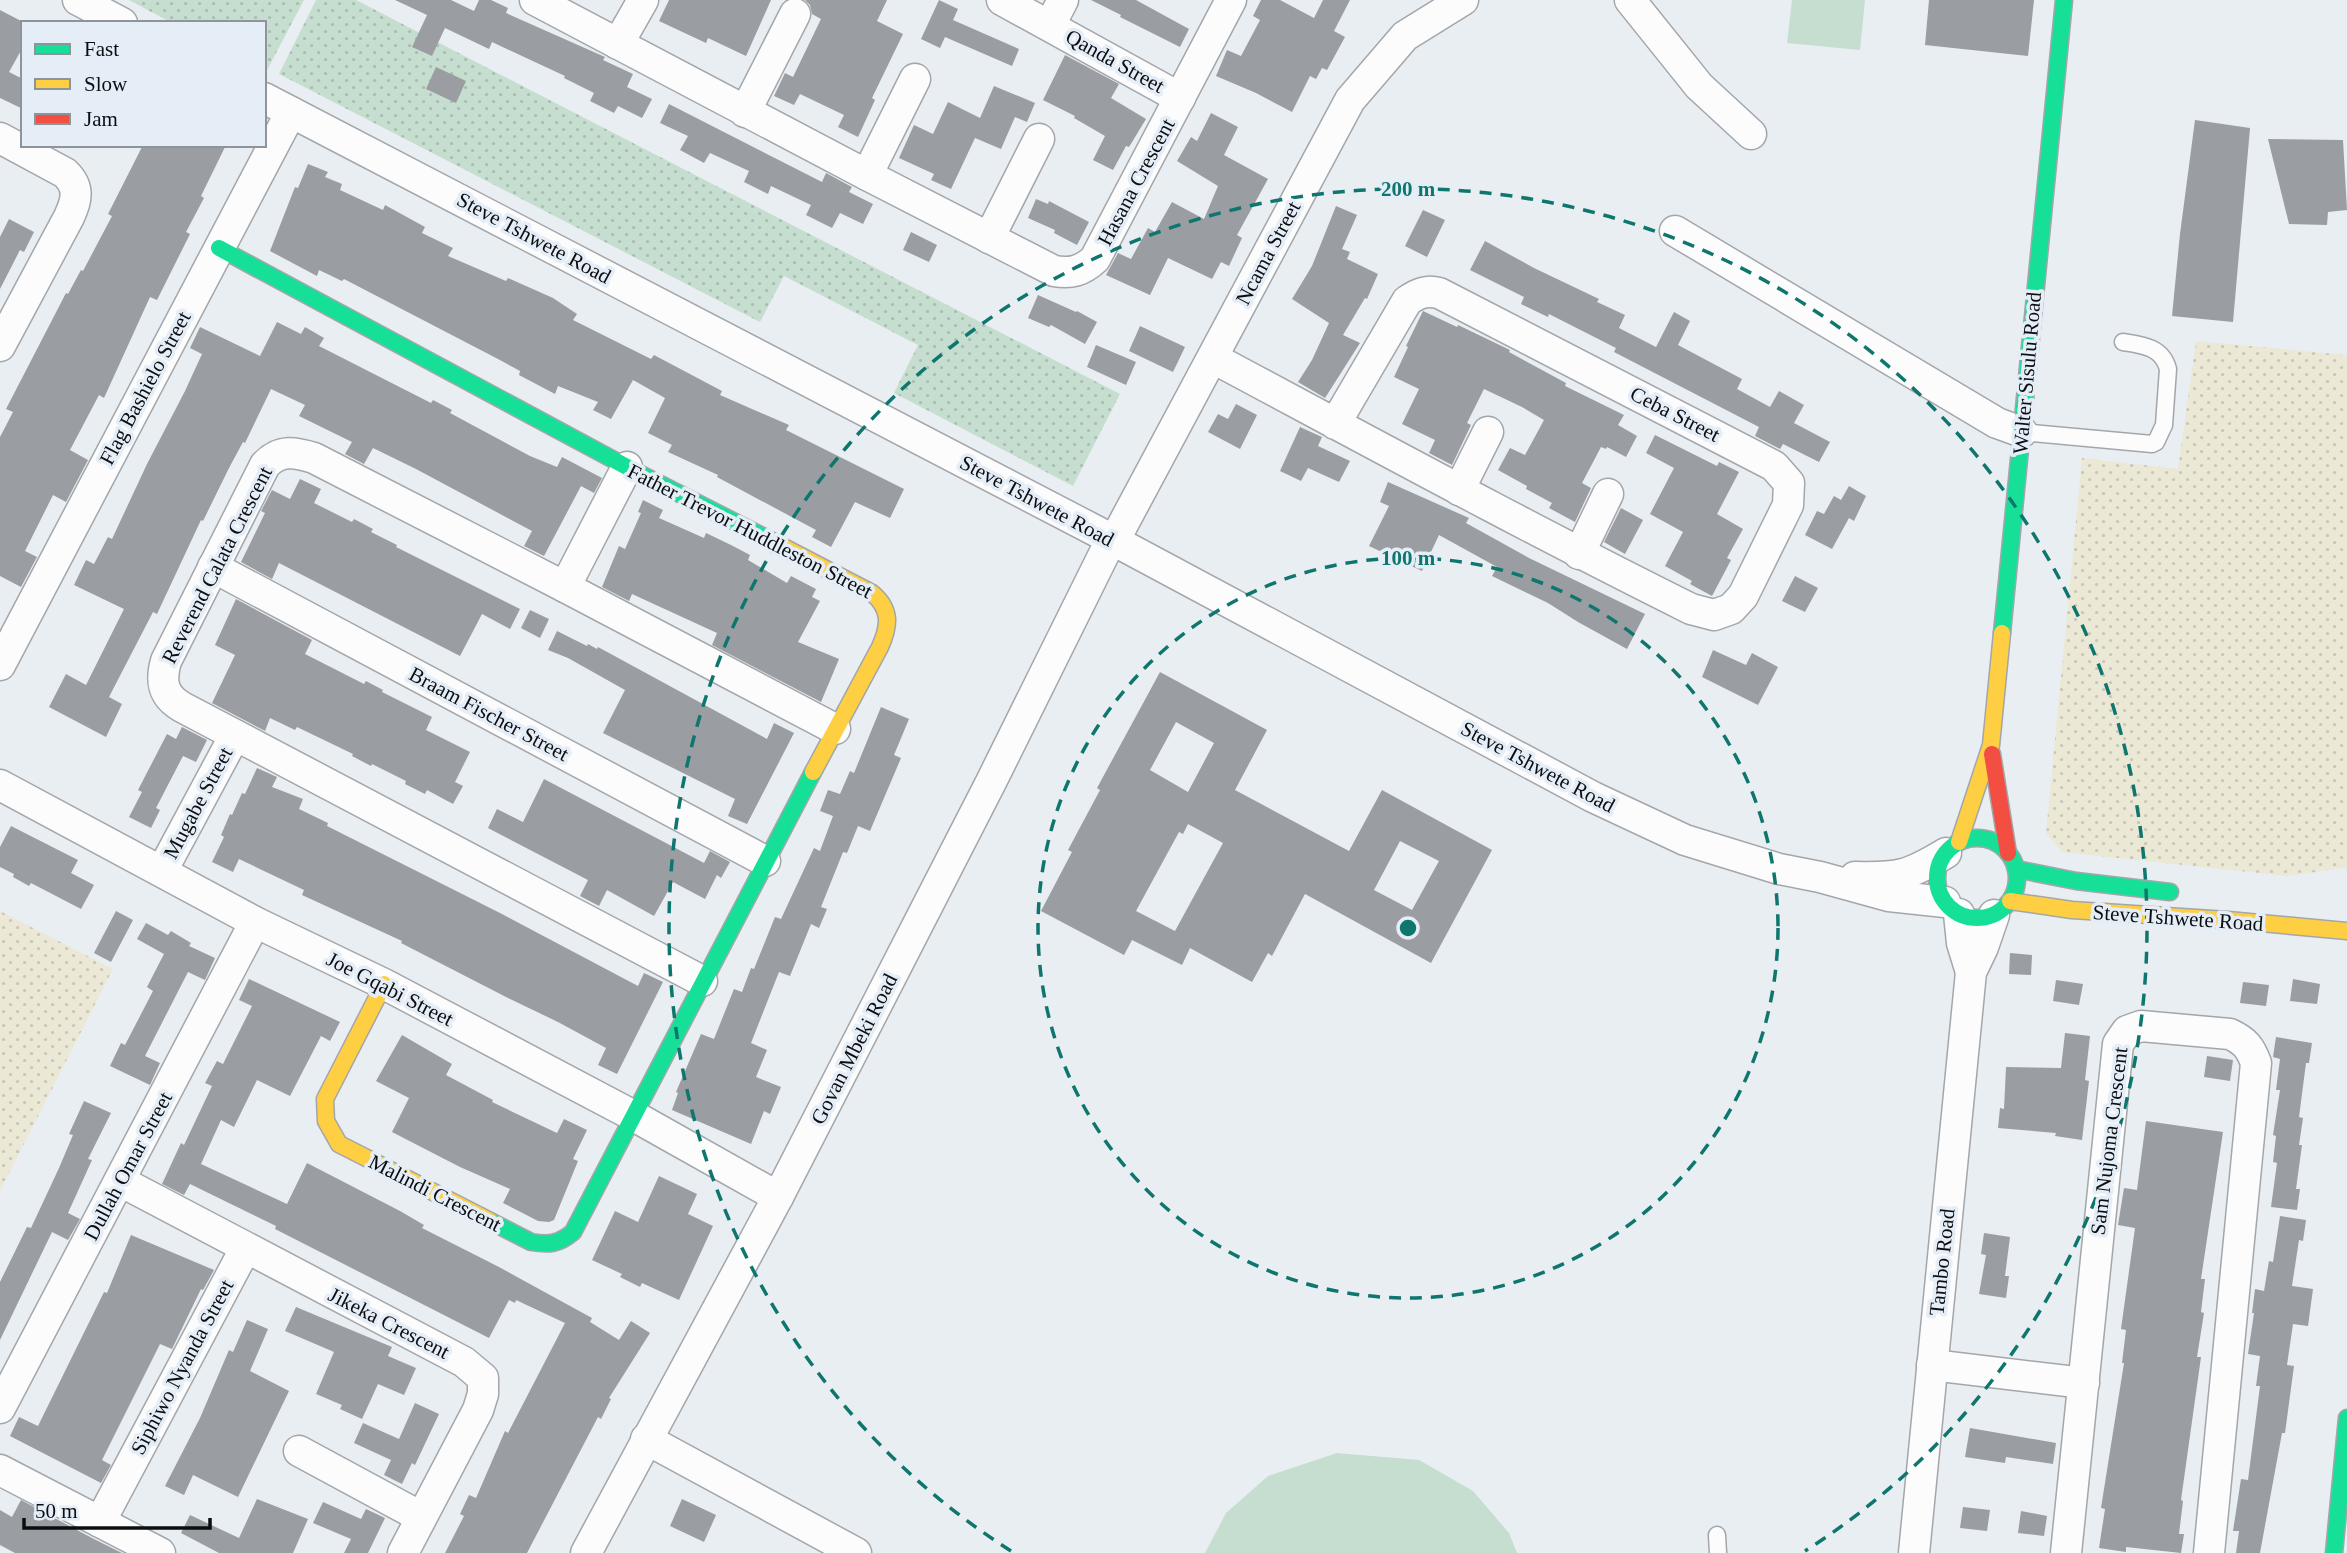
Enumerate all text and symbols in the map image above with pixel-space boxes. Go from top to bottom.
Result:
legend [21,21,266,147]
street label: Qanda Street [1061,24,1169,98]
text: Fast [84,37,119,61]
text: Slow [84,72,128,96]
text: Jam [84,107,118,131]
street label: Hasana Crescent [1092,114,1180,250]
text: 200 m [1381,177,1436,201]
street label: Steve Tshwete Road [453,187,615,289]
street label: Ncama Street [1231,197,1305,309]
street label: Walter Sisulu Road [2008,290,2046,455]
street label: Flag Bashielo Street [94,307,196,469]
street label: Ceba Street [1626,381,1724,447]
street label: Steve Tshwete Road [956,450,1118,552]
street label: Father Trevor Huddleston Street [624,459,876,603]
street label: Reverend Calata Crescent [157,462,277,668]
text: 100 m [1381,546,1436,570]
street label: Braam Fischer Street [405,662,573,766]
street label: Steve Tshwete Road [1457,716,1619,818]
street label: Mugabe Street [159,743,238,863]
street label: Steve Tshwete Road [2092,900,2265,936]
centre of rings [1396,916,1420,940]
street label: Joe Gqabi Street [323,947,457,1031]
street label: Govan Mbeki Road [806,969,903,1128]
street label: Sam Nujoma Crescent [2086,1046,2132,1236]
street label: Dullah Omar Street [79,1088,177,1244]
street label: Malindi Crescent [365,1149,505,1237]
street label: Tambo Road [1924,1207,1960,1317]
street label: Siphiwo Nyanda Street [126,1275,238,1459]
street label: Jikeka Crescent [325,1282,454,1364]
scale bar [24,1486,210,1530]
text: 50 m [35,1499,78,1523]

